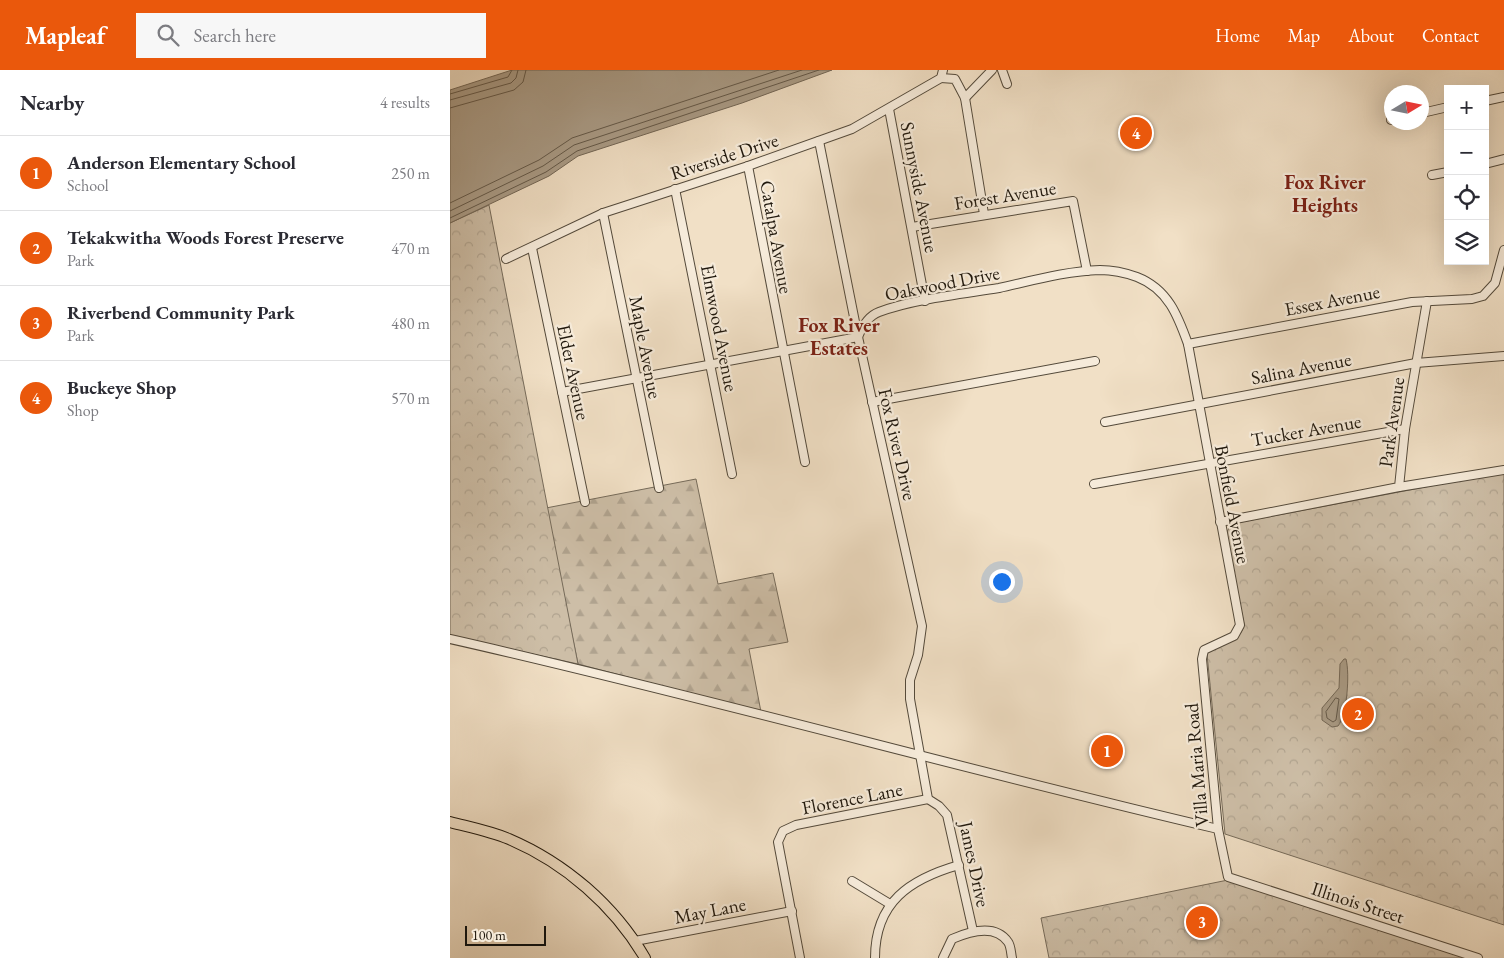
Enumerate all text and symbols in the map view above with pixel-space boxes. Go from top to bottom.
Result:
search box [136,13,486,58]
text: Mapleaf [25,20,106,51]
icon: search [154,21,182,49]
text: Search here [194,23,276,48]
text: Home [1215,24,1260,47]
text: Map [1288,24,1320,47]
text: About [1348,24,1394,47]
text: Contact [1422,24,1479,47]
north arrow [1384,85,1429,130]
map controls [1444,85,1489,265]
button: + [1444,85,1489,130]
text: Nearby [20,89,84,116]
text: 4 results [380,92,430,113]
pin: 4 [1120,114,1152,152]
street label: Sunnyside Avenue [895,120,944,255]
street label: Riverside Drive [667,127,781,186]
button: − [1444,130,1489,175]
text: Anderson Elementary School [67,150,296,175]
text: 1 [32,163,40,184]
text: 250 m [391,163,430,184]
district label: Fox River Heights [1284,169,1367,218]
text: School [67,175,109,196]
street label: Forest Avenue [952,175,1058,216]
button: locate [1444,175,1489,220]
street label: Catalpa Avenue [754,178,799,296]
button: layers [1444,220,1489,265]
text: Tekakwitha Woods Forest Preserve [67,225,344,250]
text: 2 [32,238,40,259]
text: 470 m [391,238,430,259]
text: Park [67,250,94,271]
street label: Oakwood Drive [883,260,1002,307]
street label: Elmwood Avenue [695,262,744,394]
street label: Essex Avenue [1282,279,1382,322]
street label: Maple Avenue [623,294,668,401]
text: Riverbend Community Park [67,300,295,325]
district label: Fox River Estates [798,312,881,361]
text: 3 [32,313,40,334]
text: 480 m [391,313,430,334]
street label: Elder Avenue [551,322,596,422]
text: Park [67,325,94,346]
street label: Salina Avenue [1249,347,1353,390]
text: Buckeye Shop [67,375,176,400]
street label: Park Avenue [1373,375,1410,469]
street label: Fox River Drive [873,386,923,502]
text: 4 [32,388,40,409]
text: 570 m [391,388,430,409]
text: Shop [67,400,99,421]
street label: Tucker Avenue [1249,409,1363,452]
street label: Bonfield Avenue [1209,443,1256,566]
your location [989,569,1015,595]
pin: 2 [1342,695,1374,733]
street label: Villa Maria Road [1179,702,1214,828]
pin: 1 [1091,732,1123,770]
street label: Florence Lane [800,776,905,821]
street label: James Drive [953,817,996,909]
street label: Illinois Street [1308,876,1407,929]
street label: May Lane [672,891,748,930]
pin: 3 [1186,903,1218,941]
scale bar [465,923,546,946]
text: 100 m [472,926,506,944]

